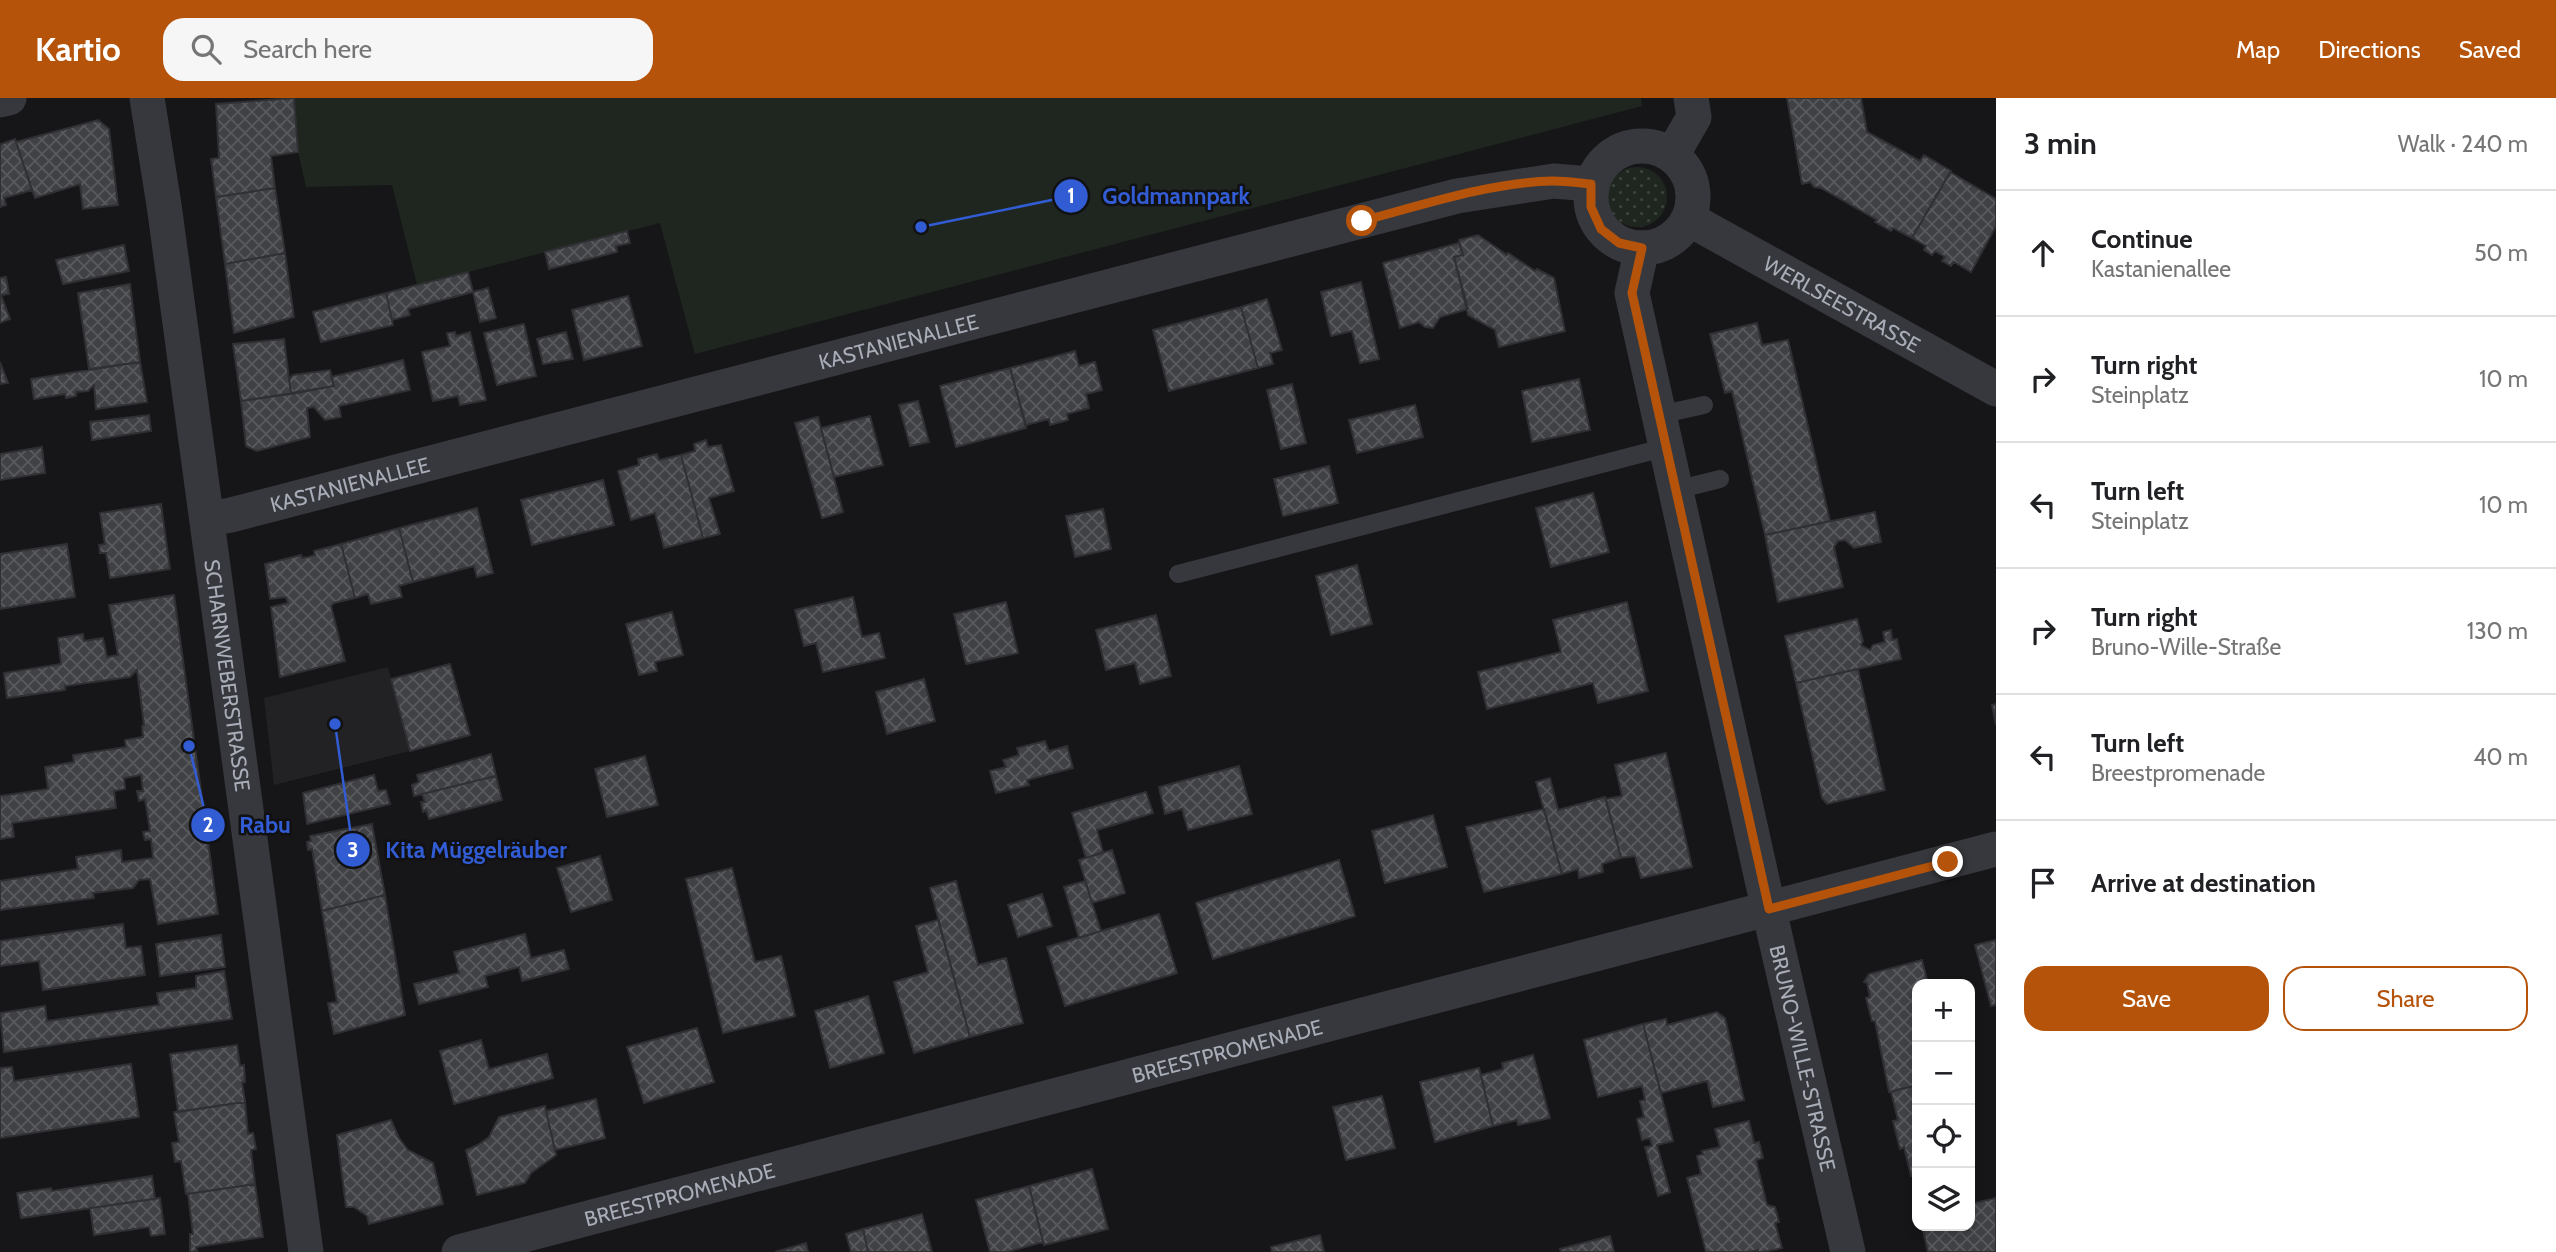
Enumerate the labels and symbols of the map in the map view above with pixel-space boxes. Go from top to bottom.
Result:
callout: Goldmannpark [1054,174,1264,218]
text: Goldmannpark [1102,182,1251,210]
text: 1 [1067,183,1075,208]
route start [1346,205,1377,236]
street label: WERLSEESTRASSE [1759,250,1925,357]
street label: KASTANIENALLEE [816,309,981,374]
street label: KASTANIENALLEE [267,451,432,517]
street label: SCHARNWEBERSTRASSE [200,558,256,793]
callout: Rabu [191,803,305,847]
text: Rabu [239,811,291,839]
text: 2 [202,812,214,837]
callout: Kita Müggelräuber [336,828,581,872]
text: Kita Müggelräuber [385,836,567,864]
text: 3 [347,837,359,862]
route end [1932,846,1963,877]
street label: BRUNO-WILLE-STRASSE [1765,942,1841,1174]
street label: BREESTPROMENADE [1129,1014,1325,1088]
street label: BREESTPROMENADE [582,1157,778,1231]

